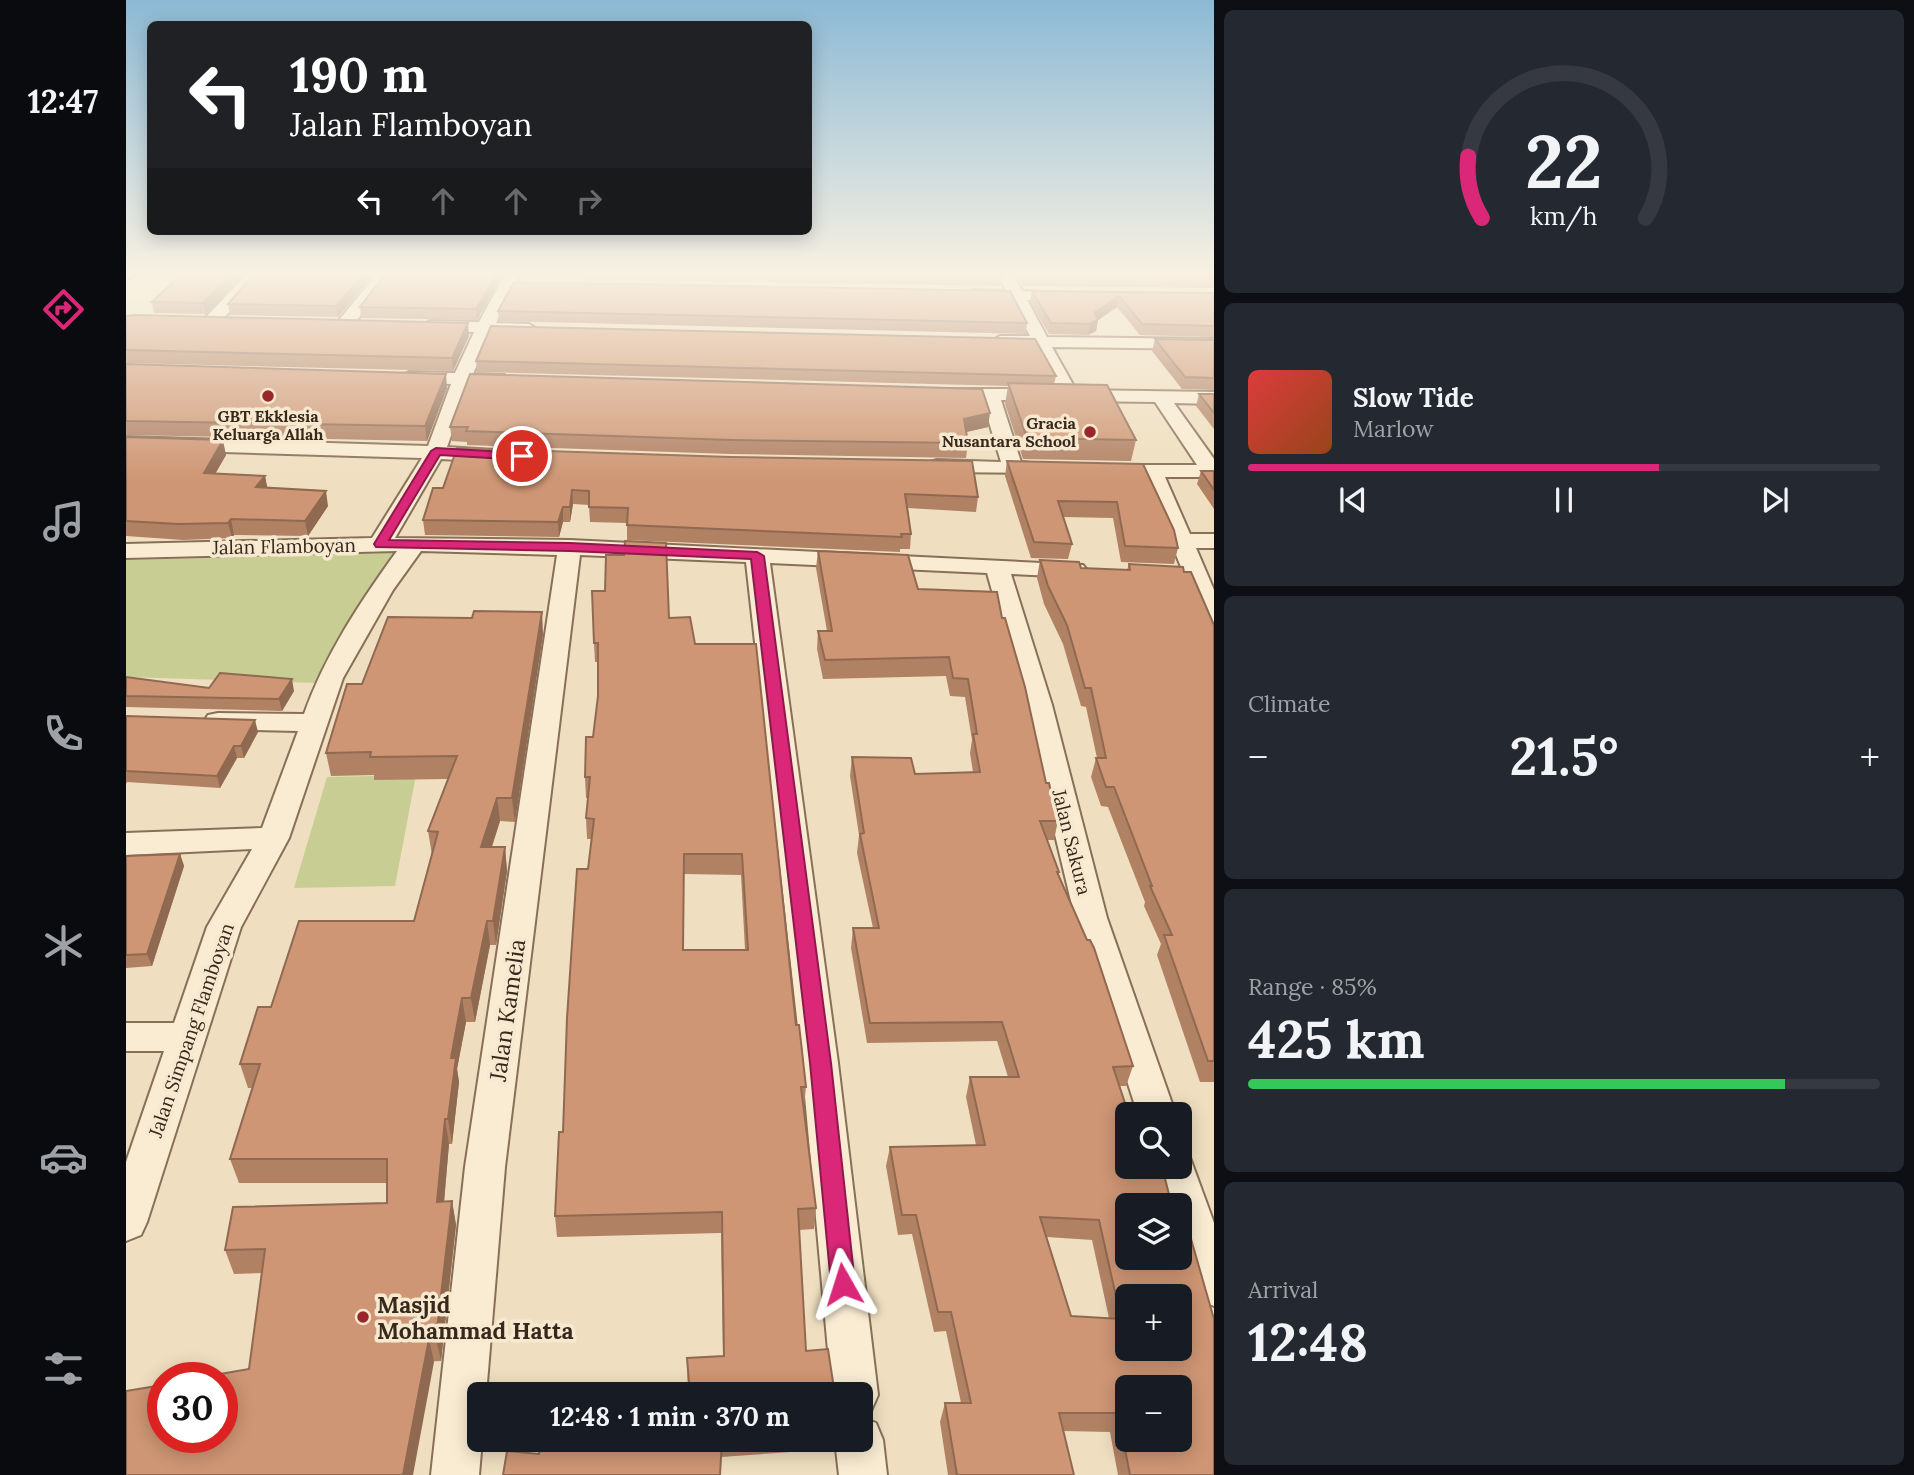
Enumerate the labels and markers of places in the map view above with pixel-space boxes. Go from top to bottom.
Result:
marker: GBT Ekklesia Keluarga Allah [260,388,276,404]
place label: GBT Ekklesia Keluarga Allah [213,406,323,444]
place label: Gracia Nusantara School [942,413,1077,451]
marker: Gracia Nusantara School [1082,424,1098,440]
pin [492,426,552,486]
place label: Masjid Mohammad Hatta [377,1290,574,1345]
marker: Masjid Mohammad Hatta [355,1309,371,1325]

